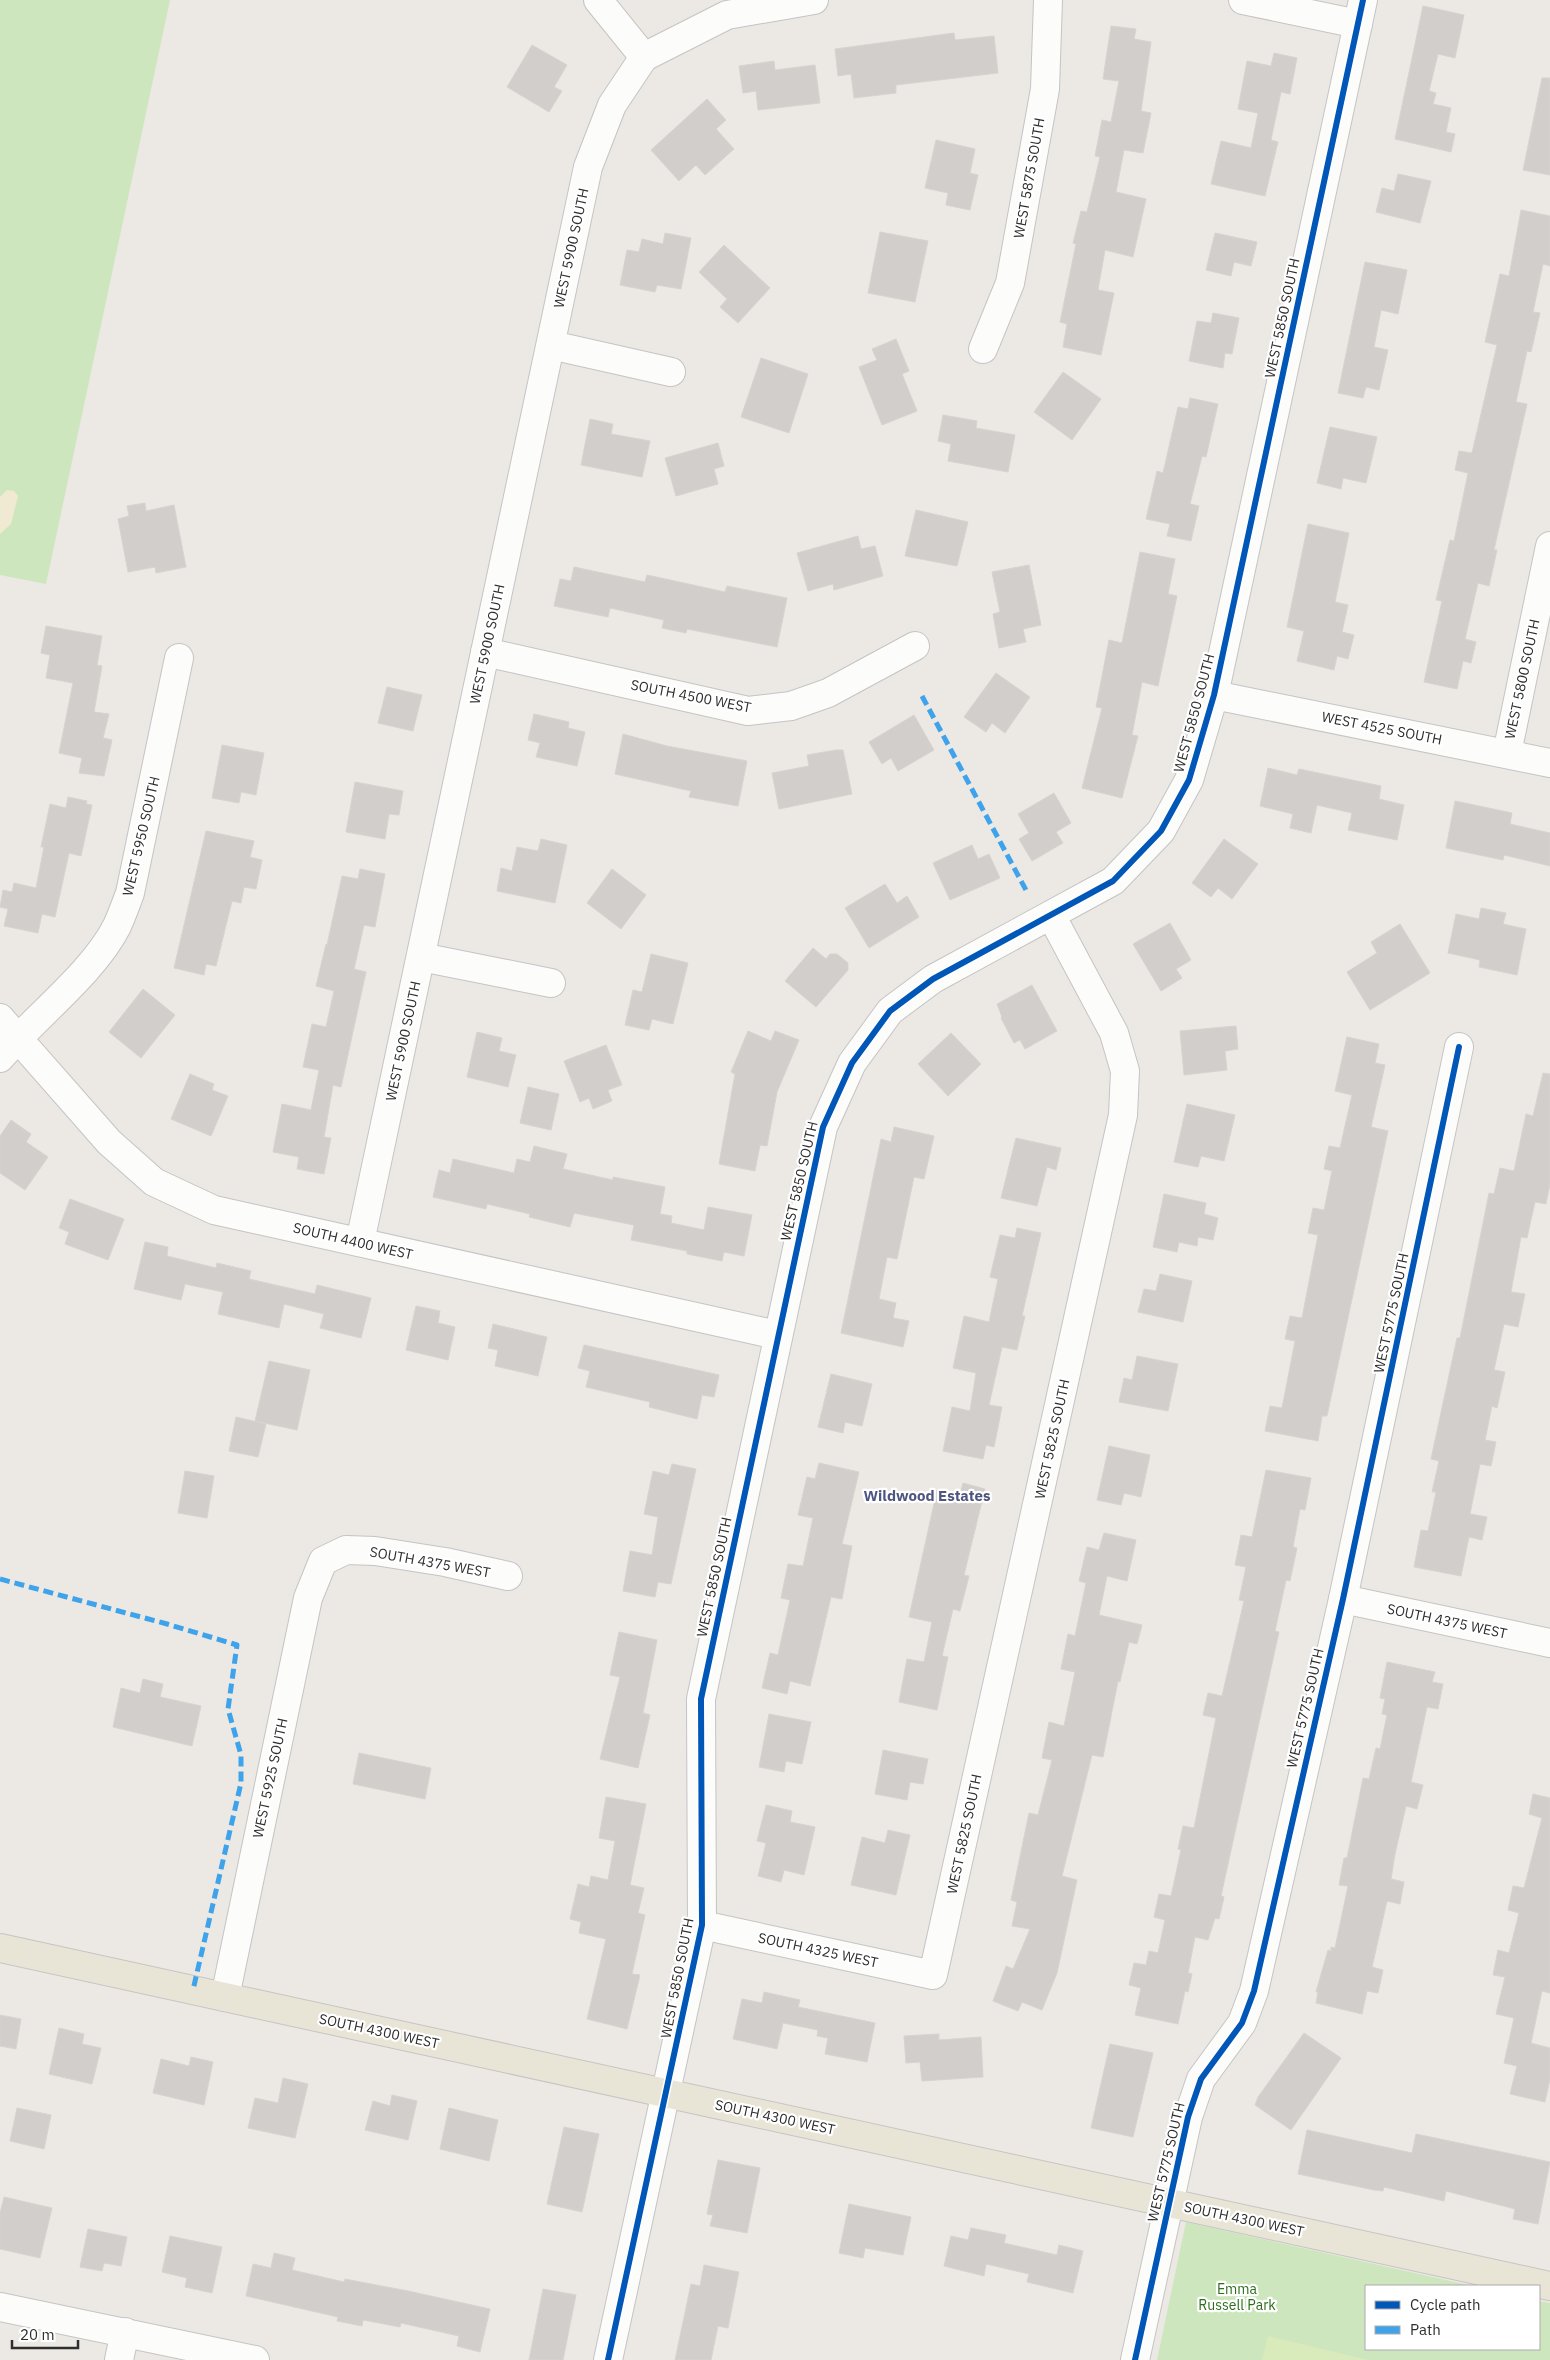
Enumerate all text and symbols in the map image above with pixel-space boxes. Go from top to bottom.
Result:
street label: WEST 5875 SOUTH [1010,116,1048,240]
street label: WEST 5900 SOUTH [549,186,593,310]
street label: WEST 5850 SOUTH [1260,256,1304,380]
street label: WEST 5900 SOUTH [465,582,509,706]
street label: WEST 5800 SOUTH [1500,617,1544,741]
street label: WEST 5850 SOUTH [1169,652,1219,774]
street label: SOUTH 4500 WEST [629,676,753,716]
street label: WEST 4525 SOUTH [1320,708,1444,748]
street label: WEST 5950 SOUTH [118,774,164,898]
street label: WEST 5900 SOUTH [381,979,425,1103]
street label: WEST 5850 SOUTH [776,1119,822,1243]
street label: SOUTH 4400 WEST [291,1218,415,1264]
street label: WEST 5775 SOUTH [1369,1251,1413,1375]
street label: WEST 5825 SOUTH [1030,1377,1074,1501]
district label: Wildwood Estates [863,1486,991,1505]
street label: WEST 5850 SOUTH [692,1515,736,1639]
street label: SOUTH 4375 WEST [368,1543,492,1581]
street label: SOUTH 4375 WEST [1385,1599,1509,1643]
street label: WEST 5775 SOUTH [1282,1646,1328,1770]
street label: WEST 5925 SOUTH [248,1716,292,1840]
street label: WEST 5825 SOUTH [942,1772,986,1896]
street label: WEST 5850 SOUTH [657,1916,697,2040]
street label: SOUTH 4325 WEST [756,1928,880,1972]
street label: SOUTH 4300 WEST [317,2009,441,2053]
street label: SOUTH 4300 WEST [713,2095,837,2139]
street label: WEST 5775 SOUTH [1143,2100,1189,2224]
street label: SOUTH 4300 WEST [1182,2197,1306,2241]
park label: Emma Russell Park [1198,2280,1276,2314]
legend [1365,2285,1540,2350]
text: Cycle path [1410,2295,1481,2314]
scale bar [12,2318,79,2350]
text: Path [1410,2320,1441,2339]
text: 20 m [20,2325,55,2344]

